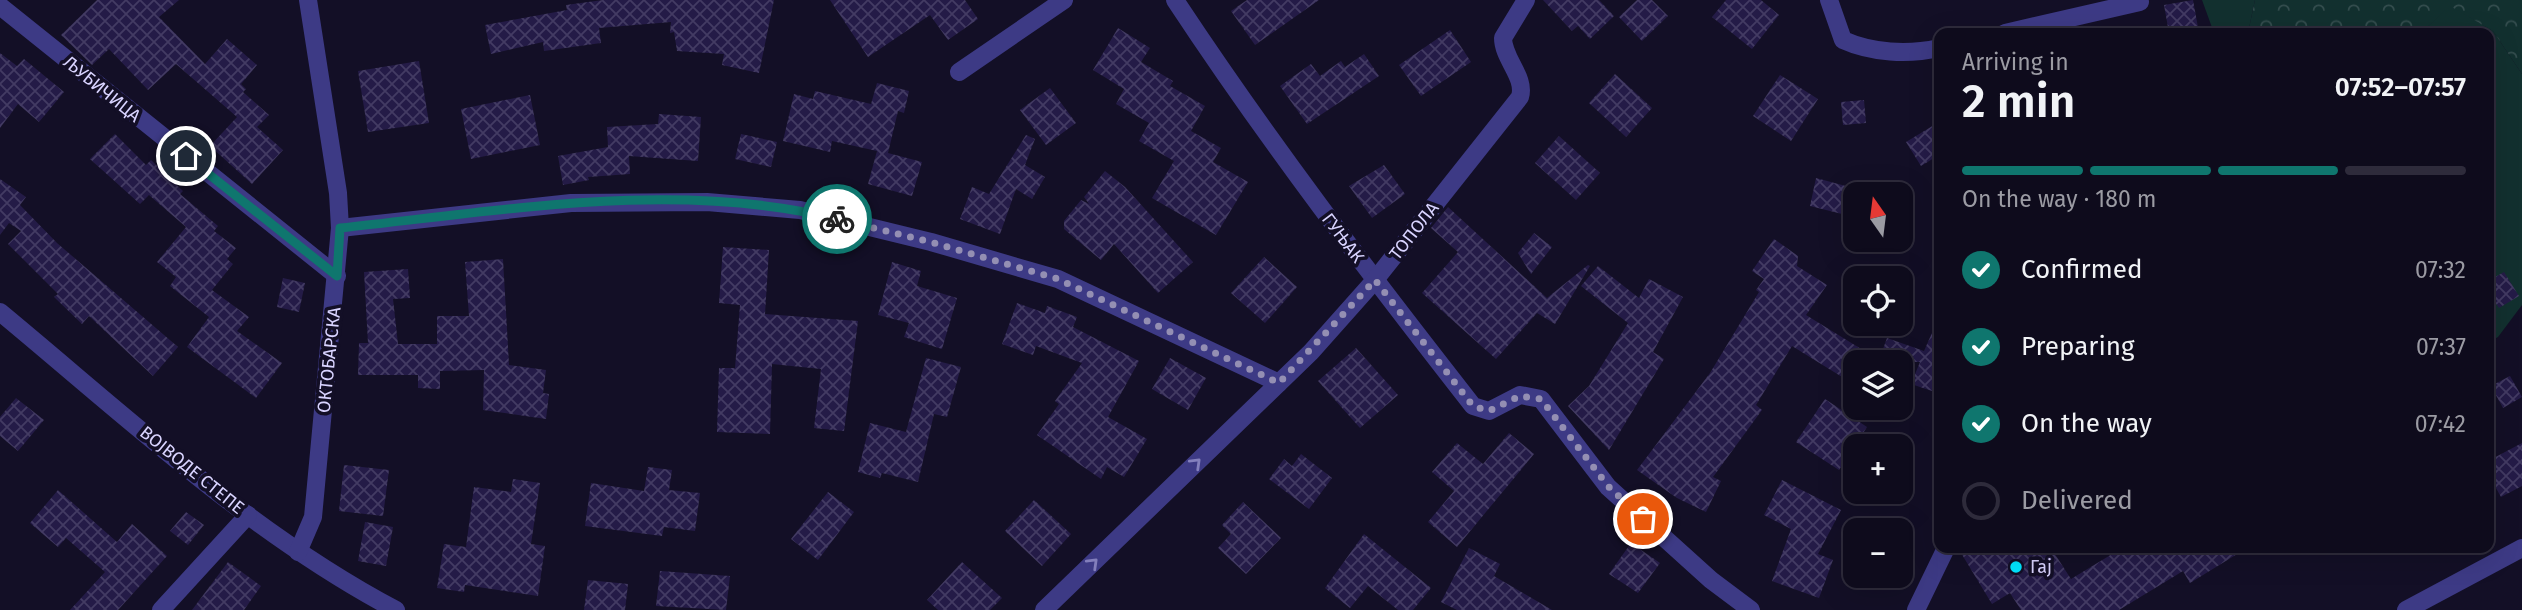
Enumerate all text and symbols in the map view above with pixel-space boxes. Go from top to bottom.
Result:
text: Arriving in [1962,48,2069,76]
street label: ЉУБИЧИЦА [59,51,146,127]
text: 07:52–07:57 [2335,72,2466,103]
text: 2 min [1962,74,2075,129]
pin [156,126,216,186]
icon: home [167,137,205,175]
north arrow [1843,182,1913,252]
map controls [1843,182,1913,588]
courier [802,184,872,254]
text: On the way · 180 m [1962,185,2157,213]
street label: ТОПОЛА [1385,197,1444,264]
icon: bike [818,200,856,238]
street label: ГУЊАК [1317,209,1369,268]
icon: check [1962,251,2000,289]
text: Confirmed [2021,254,2142,285]
text: 07:32 [2415,256,2466,284]
button: locate [1843,266,1913,336]
street label: ОКТОБАРСКА [313,305,346,414]
icon: check [1962,328,2000,366]
text: Preparing [2021,331,2134,362]
text: 07:37 [2416,333,2466,361]
button: layers [1843,350,1913,420]
icon: check [1962,405,2000,443]
text: On the way [2021,408,2152,439]
text: 07:42 [2415,410,2466,438]
street label: ВОЈВОДЕ СТЕПЕ [135,421,249,519]
button: + [1843,434,1913,504]
one-way arrow [1188,458,1201,471]
text: Delivered [2021,485,2133,516]
pin [1613,489,1673,549]
icon: bag [1624,500,1662,538]
button: − [1843,518,1913,588]
place label: Гај [2030,556,2052,578]
one-way arrow [1085,558,1098,571]
marker: Гај [2008,559,2024,575]

